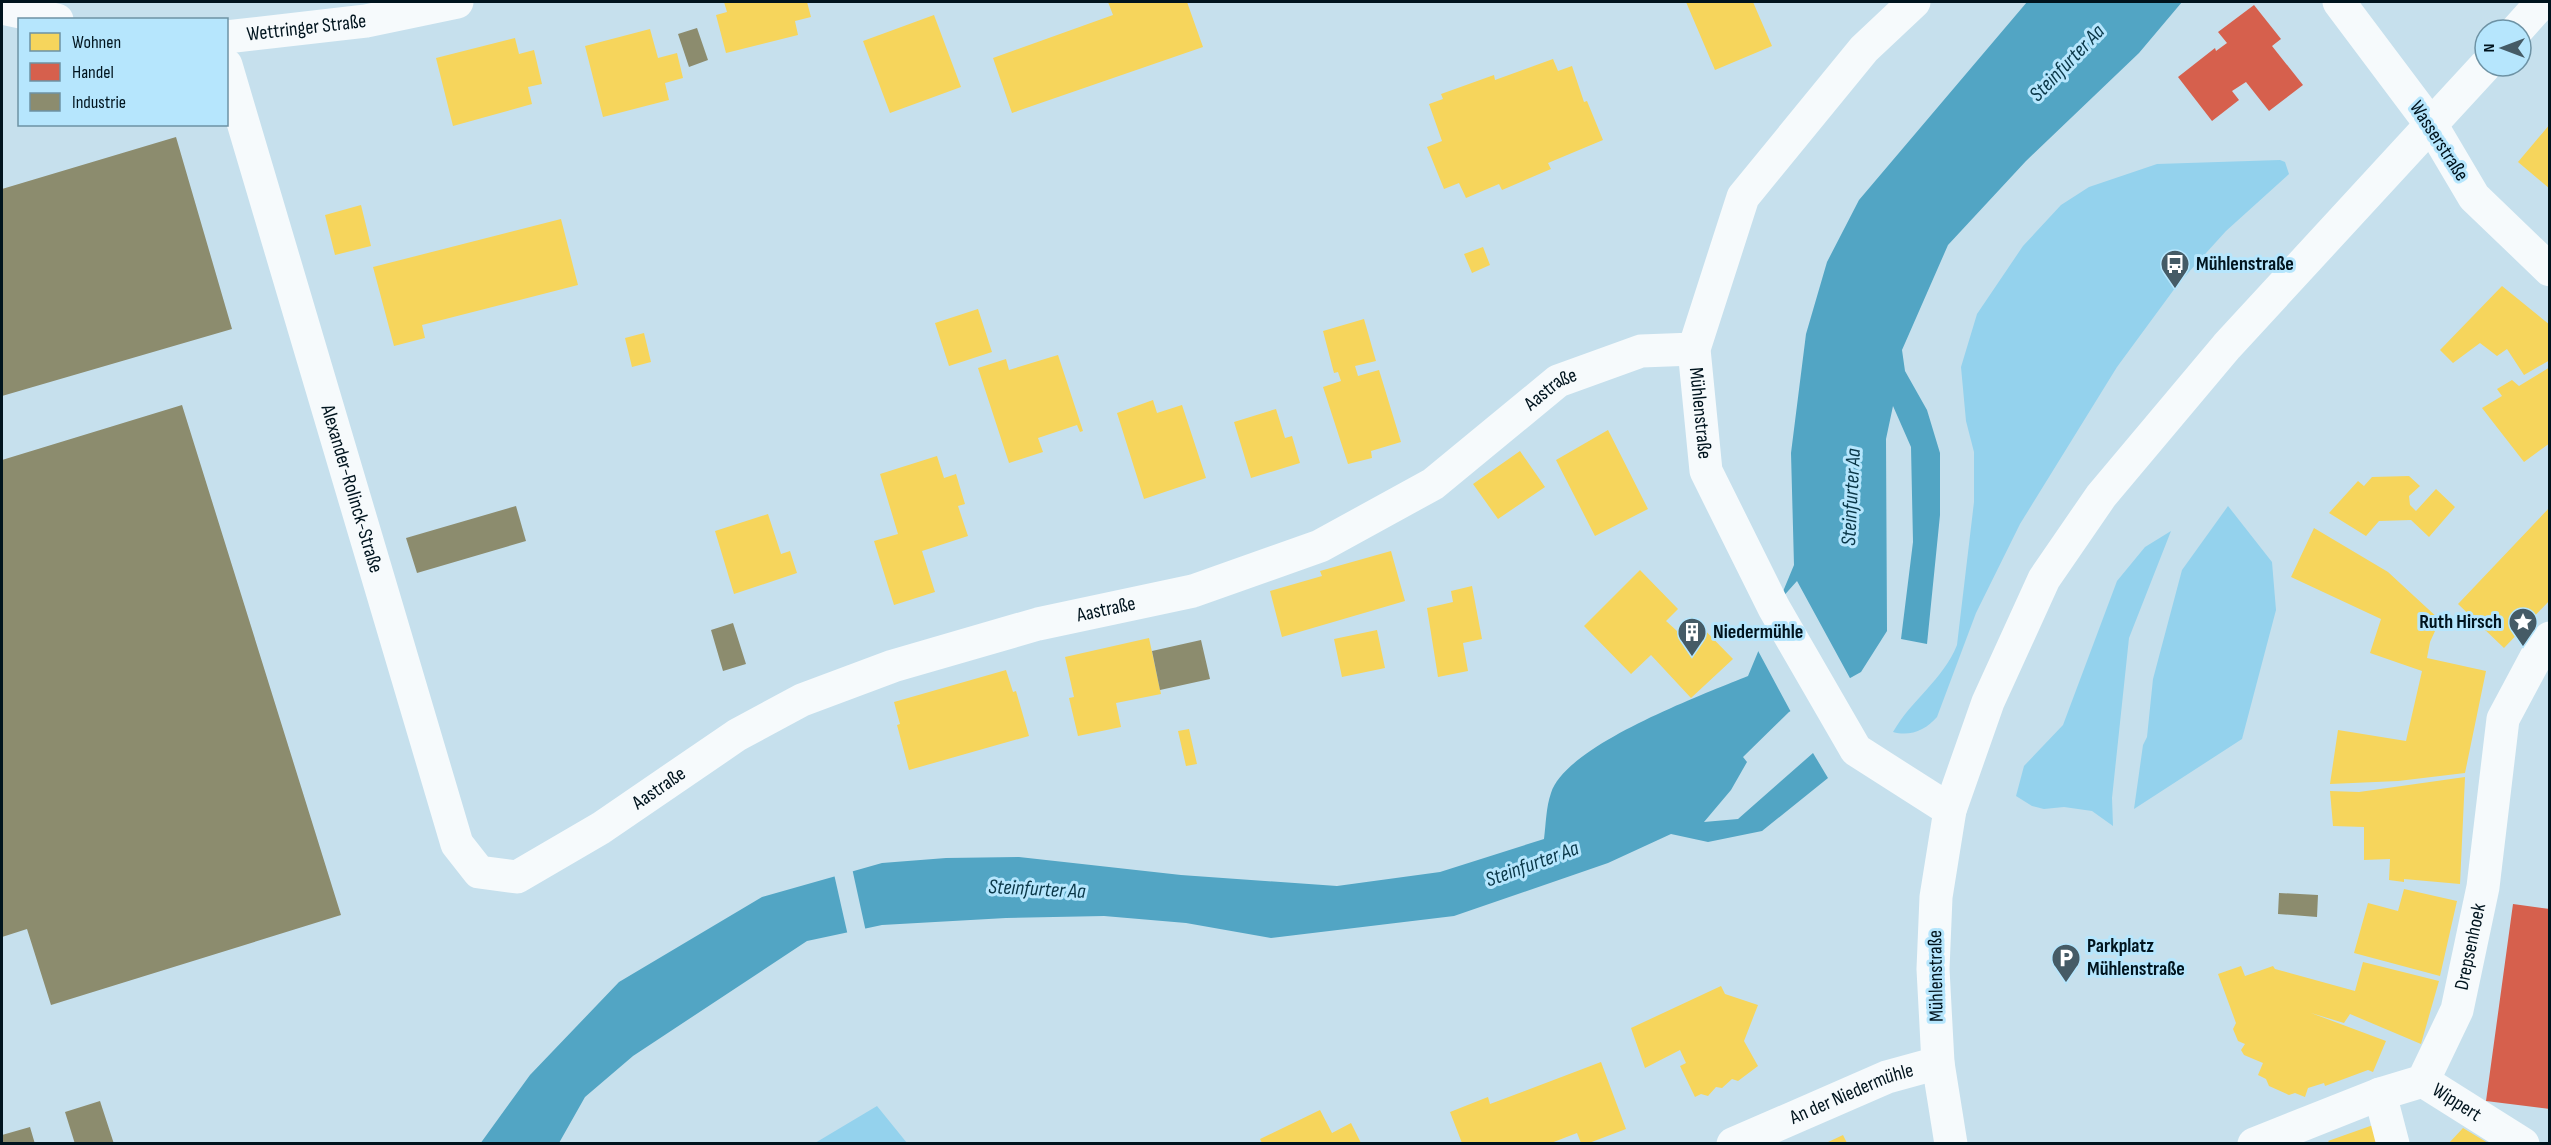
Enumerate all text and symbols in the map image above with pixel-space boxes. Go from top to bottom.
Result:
street label: Wettringer Straße [245,9,367,47]
legend [18,18,228,126]
north arrow [2473,18,2533,78]
water label: Steinfurter Aa [2024,19,2110,107]
text: Wohnen [72,32,121,53]
text: N [2480,44,2499,52]
text: Handel [72,62,114,83]
text: Industrie [72,92,126,113]
street label: Wasserstraße [2404,96,2474,186]
bus stop icon: Mühlenstraße [2159,248,2191,290]
place label: Mühlenstraße [2196,252,2294,276]
street label: Aastraße [1519,363,1580,416]
street label: Mühlenstraße [1684,366,1717,460]
street label: Alexander-Rolinck-Straße [315,401,388,576]
water label: Steinfurter Aa [1836,447,1866,546]
street label: Aastraße [1074,592,1138,628]
place icon: Ruth Hirsch [2507,606,2539,648]
place label: Ruth Hirsch [2419,610,2502,634]
building icon: Niedermühle [1676,616,1708,658]
place label: Niedermühle [1713,620,1803,644]
street label: Aastraße [627,762,690,816]
water label: Steinfurter Aa [1482,835,1583,892]
water label: Steinfurter Aa [988,874,1087,904]
street label: Drepsenhoek [2450,901,2491,992]
street label: Mühlenstraße [1923,930,1949,1022]
place label: Parkplatz Mühlenstraße [2087,934,2185,981]
parking icon: Parkplatz Mühlenstraße [2050,942,2082,984]
street label: An der Niedermühle [1785,1058,1916,1130]
street label: Wippert [2428,1078,2486,1127]

